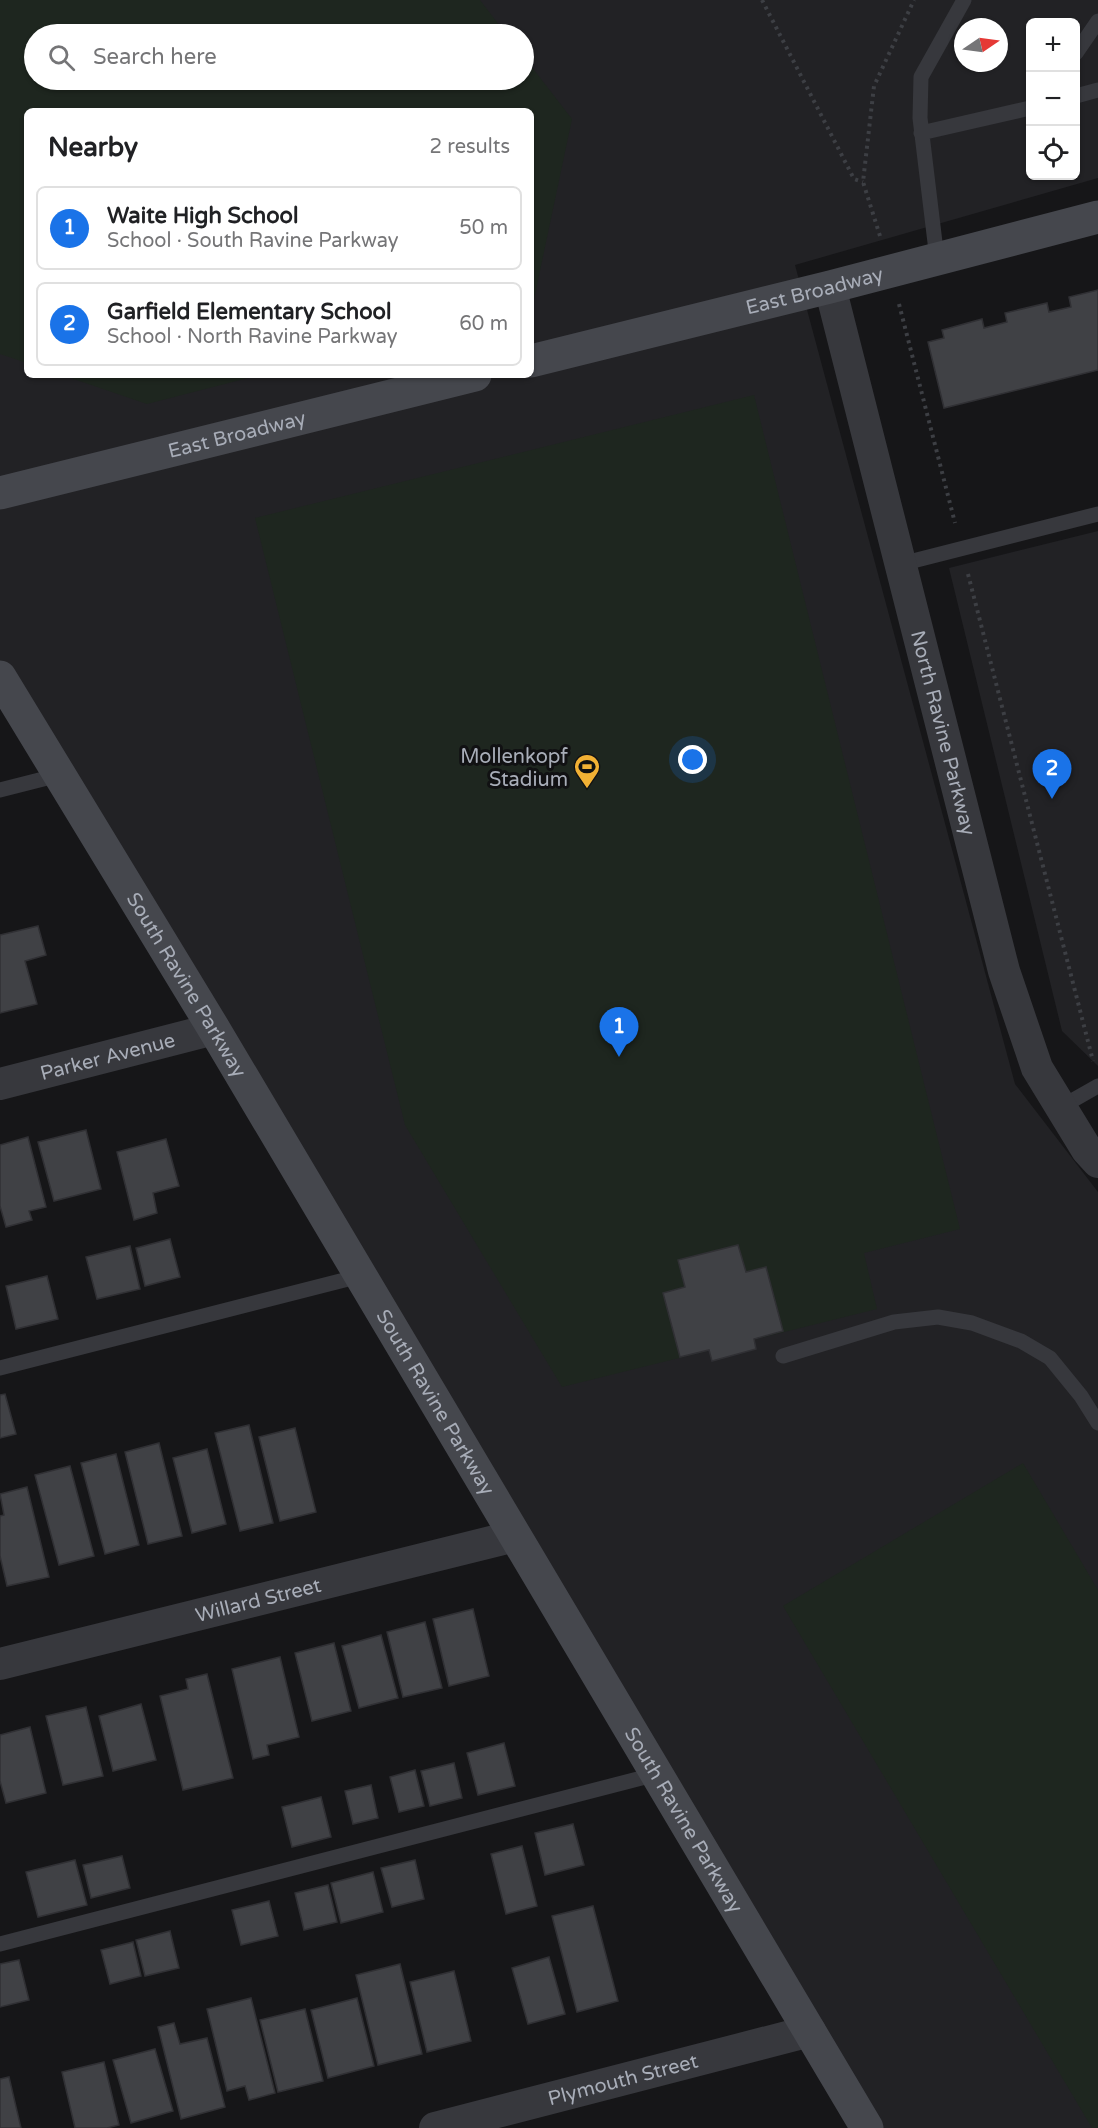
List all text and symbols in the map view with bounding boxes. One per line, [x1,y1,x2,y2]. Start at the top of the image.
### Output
north arrow [954,18,1008,72]
map controls [1026,18,1080,180]
button: + [1026,18,1080,72]
search box [24,24,534,90]
icon: search [45,41,78,74]
text: Search here [93,44,217,70]
button: − [1026,72,1080,126]
button: locate [1026,126,1080,180]
text: Nearby [48,132,138,163]
text: 2 results [430,135,510,159]
text: Waite High School [107,203,298,229]
text: 1 [63,216,76,240]
text: 50 m [459,216,508,240]
text: School · South Ravine Parkway [107,229,399,253]
street label: East Broadway [743,263,886,320]
text: Garfield Elementary School [107,299,391,325]
text: 2 [63,312,76,336]
text: 60 m [459,312,508,336]
text: School · North Ravine Parkway [107,325,398,349]
street label: East Broadway [166,406,309,464]
street label: North Ravine Parkway [905,628,980,838]
place label: Mollenkopf Stadium [460,745,568,792]
your location [678,745,707,774]
pin: 2 [1032,750,1072,799]
sports icon: Mollenkopf Stadium [572,752,602,790]
street label: South Ravine Parkway [121,888,251,1082]
pin: 1 [600,1008,638,1057]
street label: Parker Avenue [38,1028,178,1086]
street label: South Ravine Parkway [370,1306,499,1500]
street label: Willard Street [193,1574,324,1628]
street label: South Ravine Parkway [619,1723,748,1918]
street label: Plymouth Street [546,2049,701,2111]

